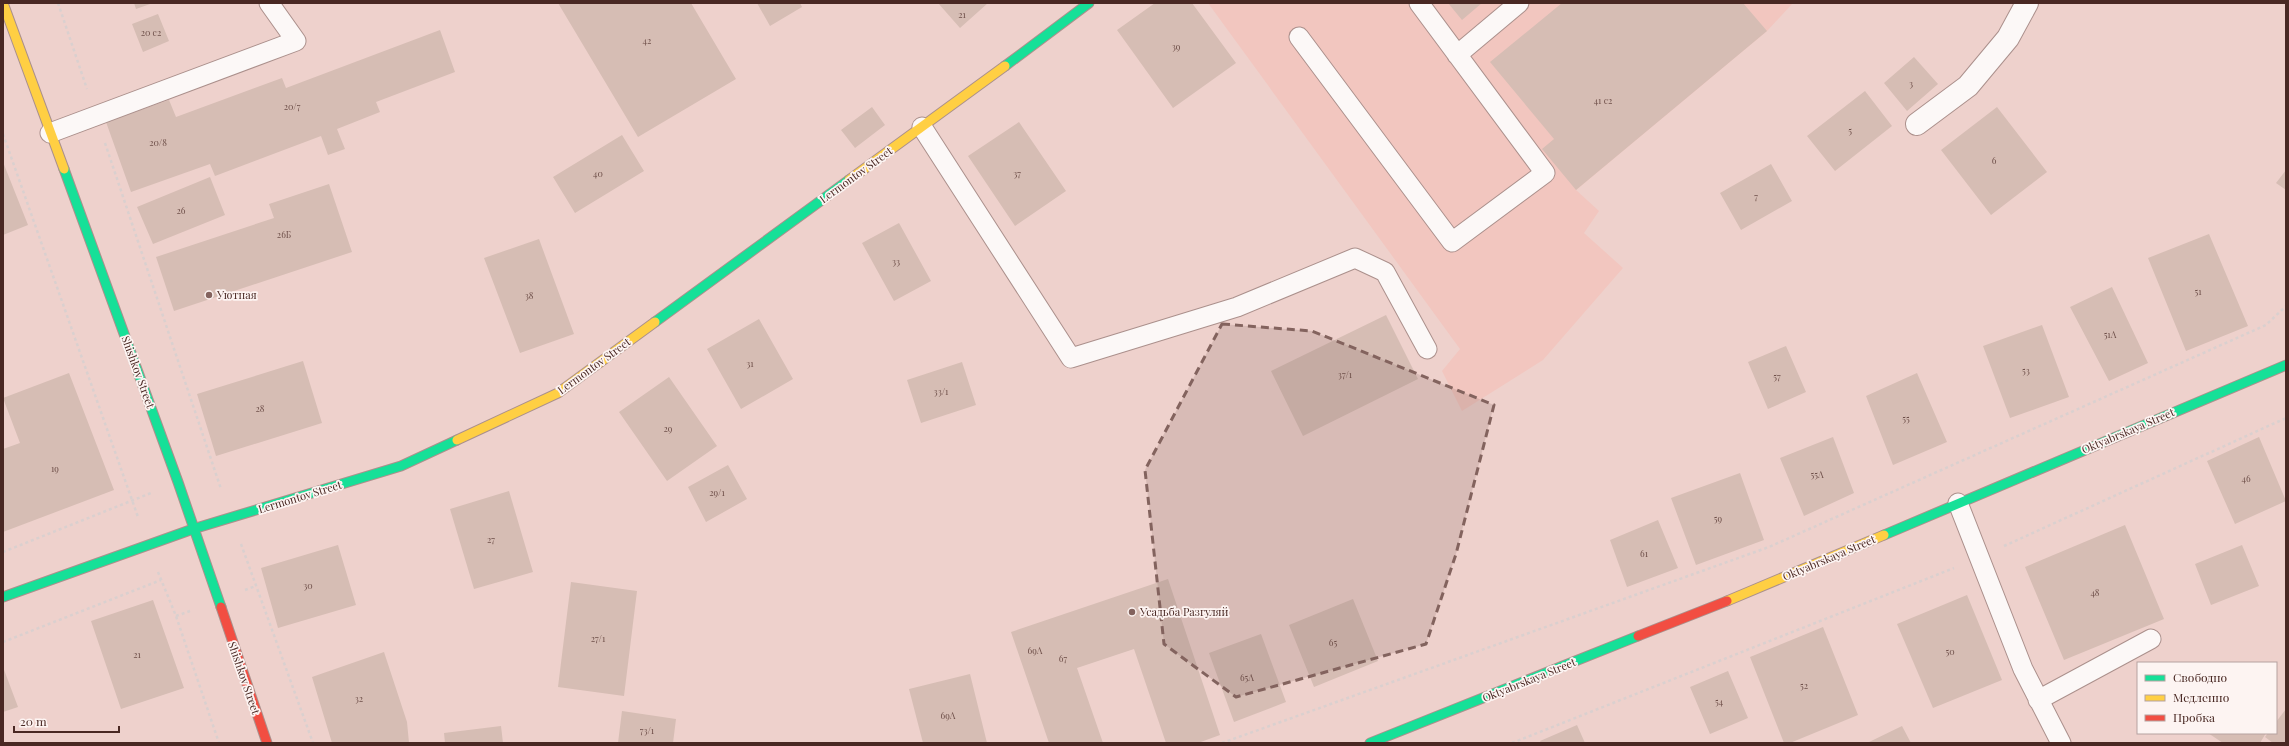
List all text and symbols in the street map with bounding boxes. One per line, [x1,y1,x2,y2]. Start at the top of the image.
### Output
house number: 21 [958,8,966,20]
house number: 20 с2 [141,26,161,38]
house number: 42 [643,34,651,46]
house number: 39 [1172,40,1181,52]
house number: 3 [1909,77,1913,89]
house number: 41 с2 [1594,94,1612,106]
house number: 20/7 [284,100,301,112]
house number: 5 [1848,124,1852,136]
house number: 20/8 [149,136,167,148]
street label: Lermontov Street [816,143,895,206]
house number: 6 [1992,154,1997,166]
house number: 40 [593,167,603,179]
house number: 37 [1013,167,1021,179]
house number: 7 [1754,190,1758,202]
house number: 26 [177,204,186,216]
house number: 26Б [277,228,291,240]
house number: 33 [892,255,900,267]
house number: 51 [2194,285,2202,297]
place label: Уютная [216,287,257,302]
house number: 38 [525,289,534,301]
marker: Уютная [204,290,214,300]
house number: 51А [2104,328,2117,340]
street label: Shishkov Street [118,334,159,410]
street label: Lermontov Street [554,334,633,397]
house number: 31 [746,357,754,369]
house number: 53 [2022,364,2030,376]
house number: 37/1 [1338,368,1353,380]
house number: 57 [1773,370,1781,382]
house number: 33/1 [934,385,949,397]
house number: 28 [256,402,265,414]
street label: Oktyabrskaya Street [2079,404,2177,457]
house number: 55 [1902,412,1910,424]
house number: 29 [664,422,673,434]
house number: 19 [51,462,59,474]
house number: 55А [1810,468,1824,480]
house number: 46 [2241,472,2251,484]
street label: Lermontov Street [256,477,344,516]
house number: 29/1 [709,486,725,498]
house number: 59 [1714,512,1723,524]
street label: Oktyabrskaya Street [1780,531,1878,584]
house number: 27 [487,533,495,545]
house number: 61 [1640,547,1649,559]
house number: 30 [303,579,313,591]
house number: 48 [2090,586,2100,598]
place label: Усадьба Разгуляй [1139,604,1228,619]
marker: Усадьба Разгуляй [1127,607,1137,617]
house number: 27/1 [591,632,606,644]
house number: 65 [1329,636,1337,648]
street label: Shishkov Street [225,639,264,716]
house number: 69А [1028,644,1043,656]
house number: 50 [1945,645,1955,657]
house number: 21 [133,648,141,660]
house number: 67 [1059,652,1067,664]
street label: Oktyabrskaya Street [1480,654,1578,705]
legend [2137,662,2277,734]
text: Свободно [2173,669,2228,685]
house number: 65А [1240,671,1254,683]
house number: 52 [1800,679,1808,691]
text: Медленно [2173,689,2230,705]
house number: 32 [355,692,363,704]
house number: 54 [1715,695,1724,707]
scale bar [14,708,119,734]
house number: 69А [941,709,956,721]
text: Пробка [2173,709,2215,725]
text: 20 m [20,713,47,729]
house number: 73/1 [640,724,655,736]

